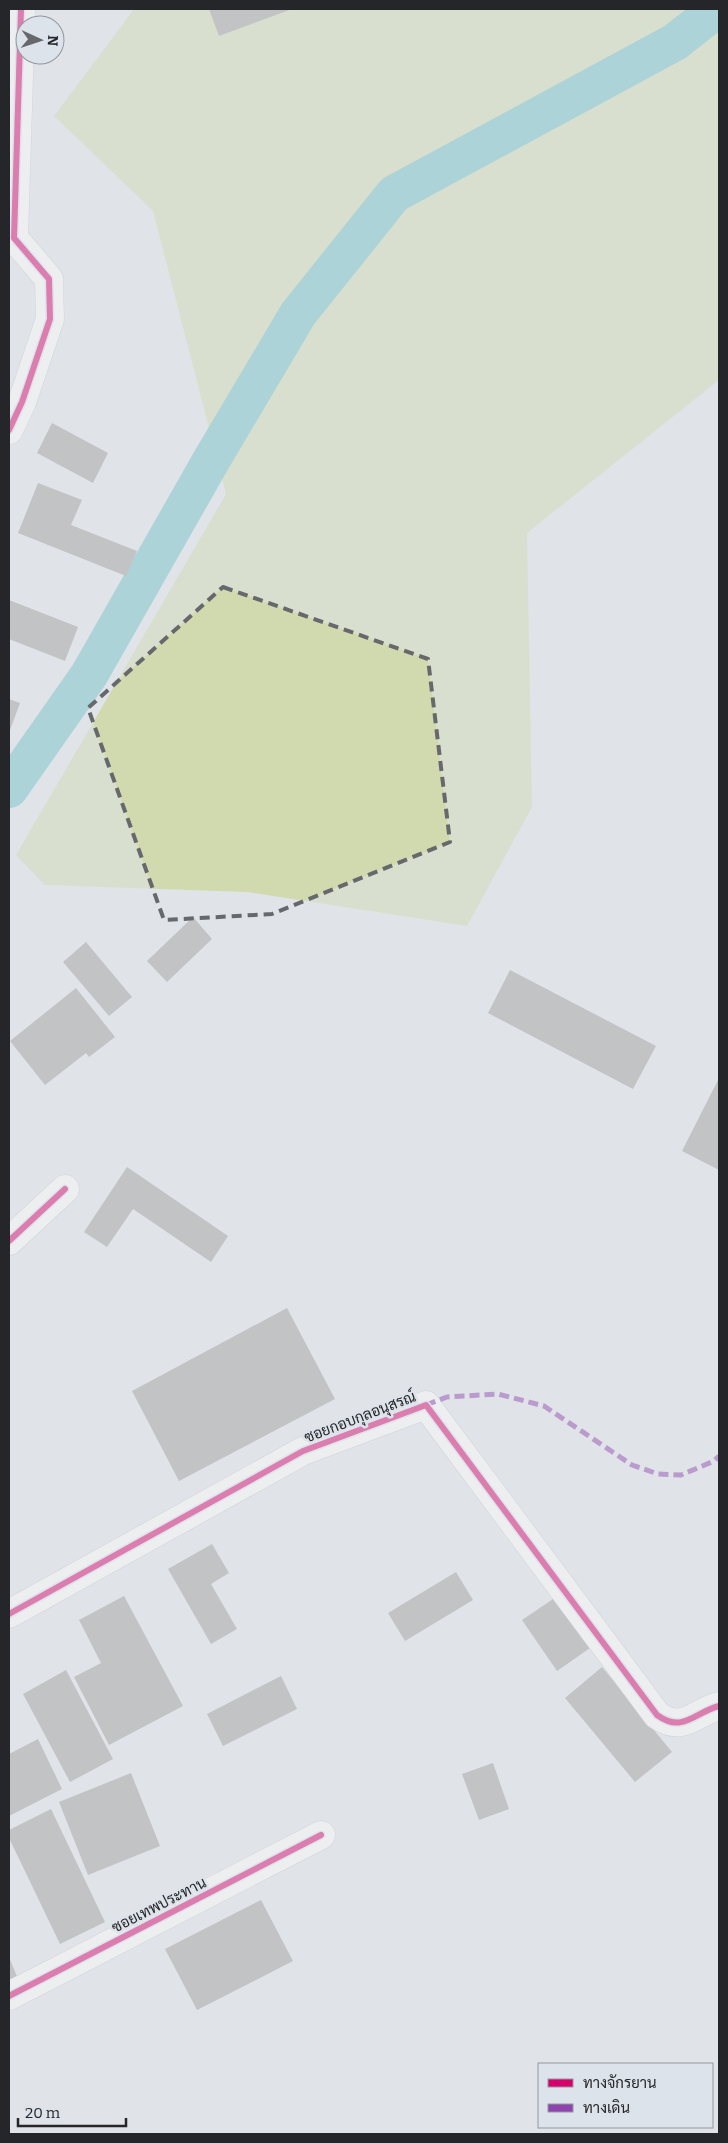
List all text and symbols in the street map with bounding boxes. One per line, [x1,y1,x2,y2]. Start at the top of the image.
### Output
north arrow [15,15,65,65]
text: N [44,35,61,47]
street label: ซอยกอบกุลอนุสรณ์ [301,1387,419,1448]
street label: ซอยเทพประทาน [109,1873,209,1937]
legend [538,2063,713,2128]
text: ทางจักรยาน [583,2074,657,2092]
scale bar [18,2096,125,2128]
text: ทางเดิน [583,2099,630,2117]
text: 20 m [25,2104,61,2122]

